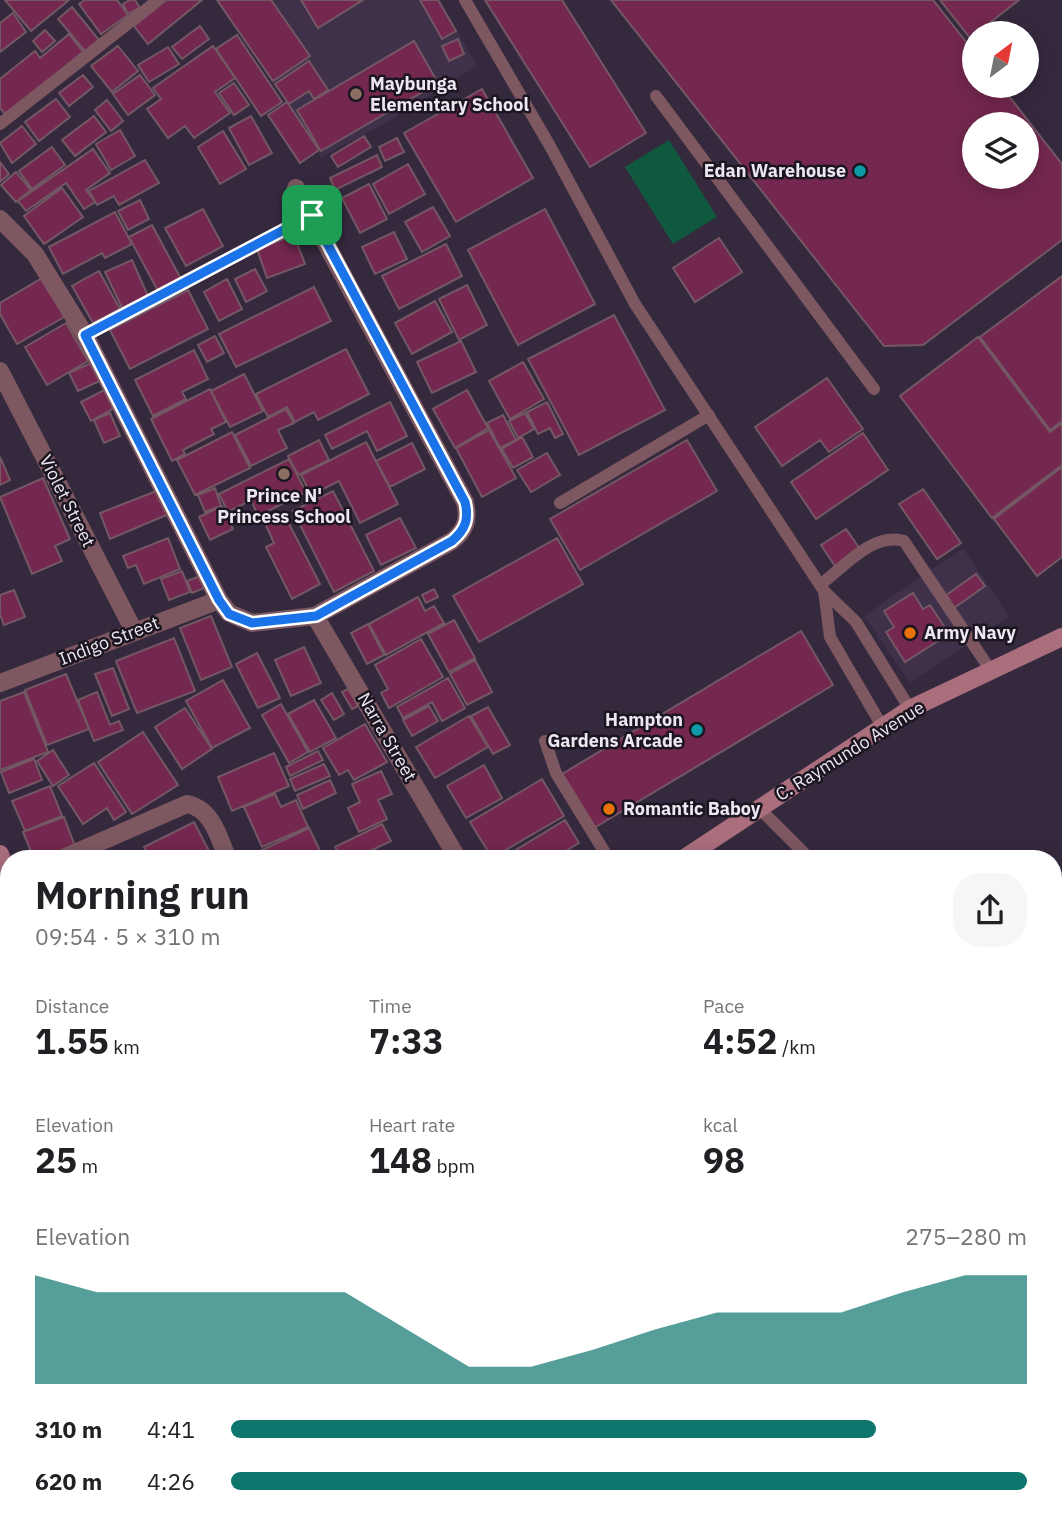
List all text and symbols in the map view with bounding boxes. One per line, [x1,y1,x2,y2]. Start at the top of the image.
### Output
north arrow [962,21,1040,98]
map controls [962,21,1039,189]
place label: Maybunga Elementary School [370,72,529,116]
marker: Maybunga Elementary School [348,86,364,102]
button: layers [962,112,1039,189]
place label: Edan Warehouse [704,159,846,182]
marker: Edan Warehouse [852,163,868,179]
pin [282,185,342,245]
icon: arrive [293,196,331,234]
street label: Violet Street [34,451,100,551]
marker: Prince N' Princess School [276,466,292,482]
place label: Prince N' Princess School [217,484,351,528]
street label: Indigo Street [55,611,162,670]
place label: Army Navy [924,621,1016,644]
marker: Army Navy [902,625,918,641]
street label: Narra Street [353,688,422,785]
street label: C. Raymundo Avenue [771,695,929,806]
place label: Hampton Gardens Arcade [547,708,683,752]
marker: Hampton Gardens Arcade [689,722,705,738]
place label: Romantic Baboy [623,797,761,820]
marker: Romantic Baboy [601,801,617,817]
text: Morning run [35,870,250,919]
button: share [953,873,1027,947]
text: 09:54 · 5 × 310 m [35,921,221,951]
text: Distance [35,994,109,1018]
text: Time [369,994,412,1018]
text: Pace [703,994,744,1018]
text: 1.55 [35,1018,109,1064]
text: 7:33 [369,1018,444,1064]
text: 4:52 [703,1018,778,1064]
text: km [109,1035,140,1059]
text: /km [778,1035,816,1059]
text: Elevation [35,1113,114,1137]
text: Heart rate [369,1113,455,1137]
text: kcal [703,1113,738,1137]
text: 25 [35,1137,77,1183]
text: 148 [369,1137,432,1183]
text: 98 [703,1137,745,1183]
text: m [77,1154,98,1178]
text: bpm [432,1154,475,1178]
text: Elevation [35,1221,130,1251]
text: 275–280 m [905,1221,1027,1251]
text: 310 m [35,1414,102,1444]
text: 4:41 [147,1414,195,1444]
text: 620 m [35,1466,102,1496]
text: 4:26 [147,1466,195,1496]

